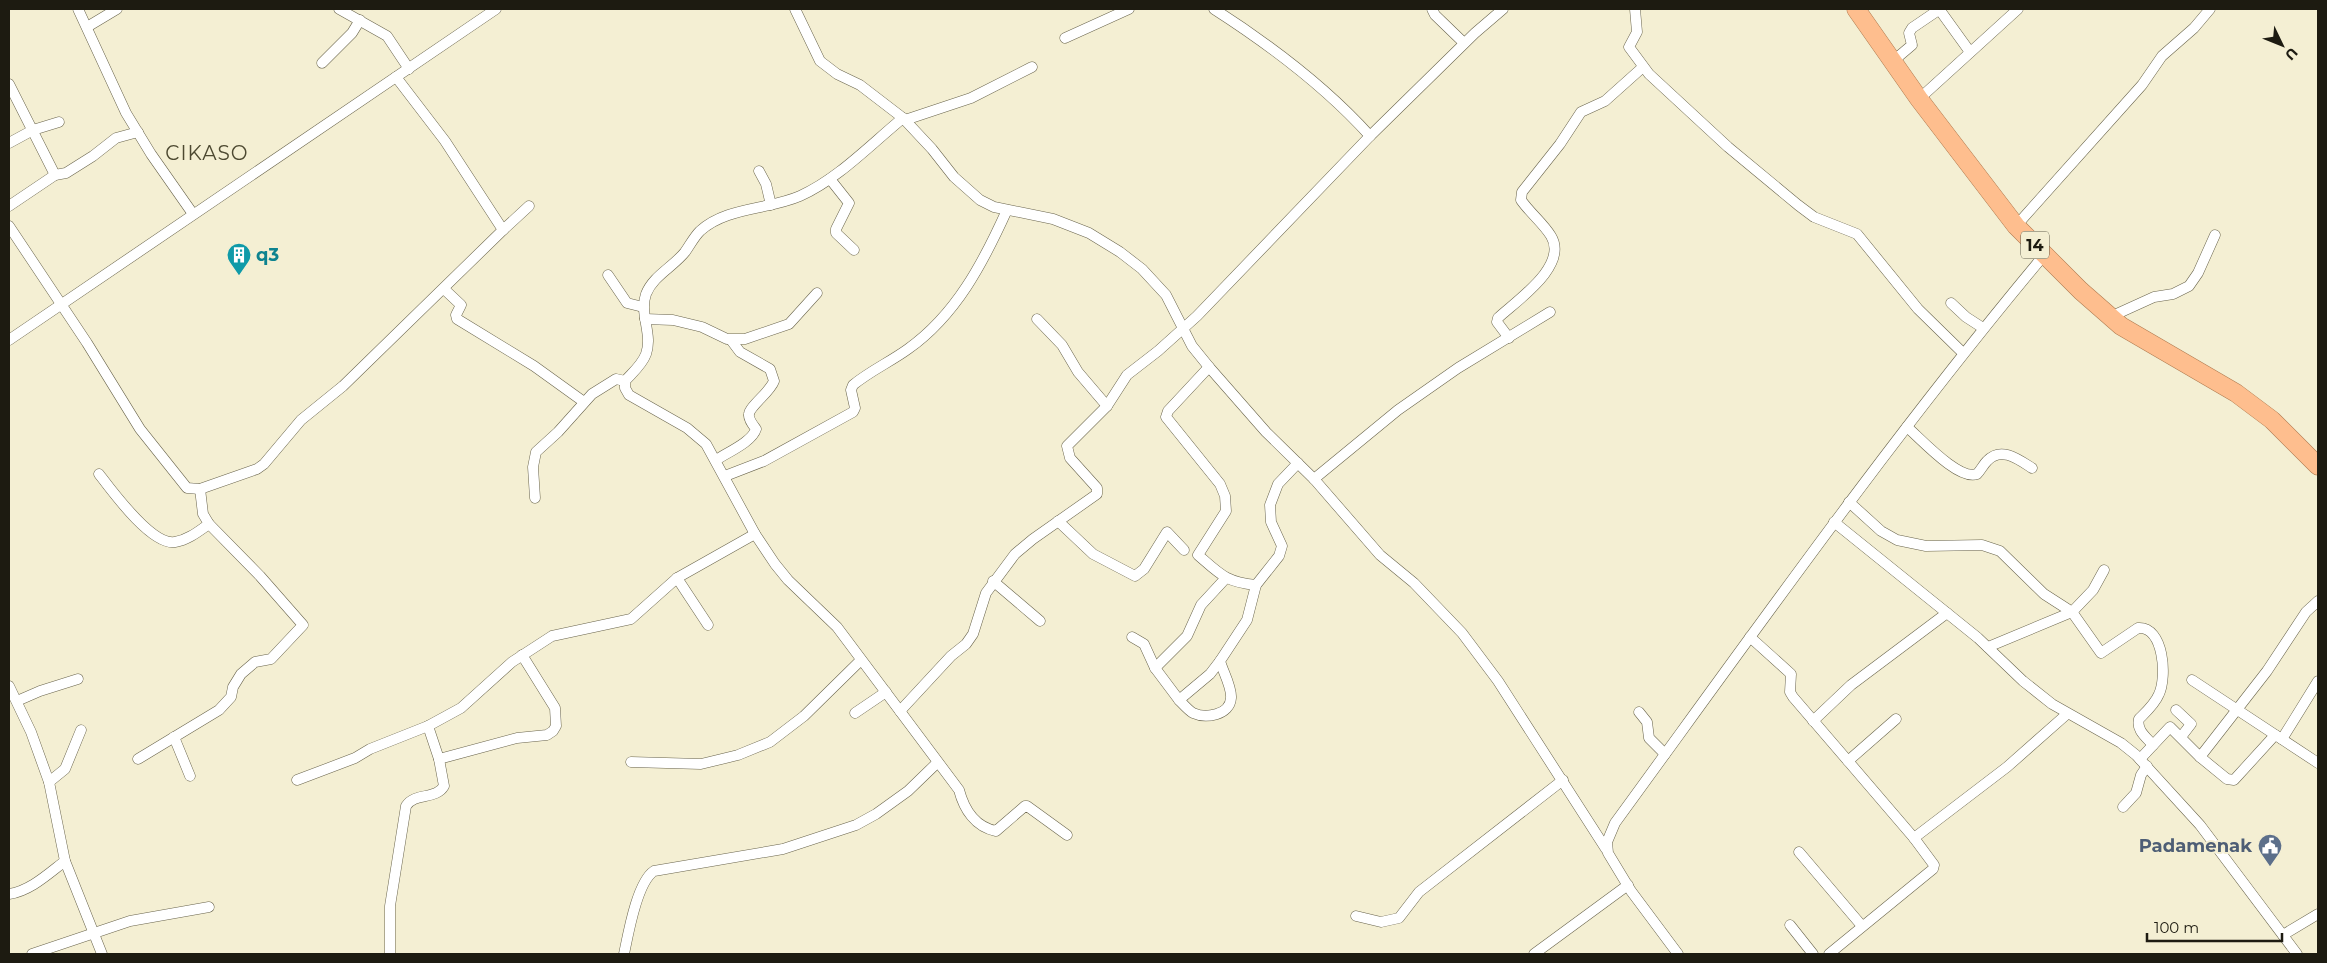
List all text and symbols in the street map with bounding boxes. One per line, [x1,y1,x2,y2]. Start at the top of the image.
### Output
north arrow [2257,20,2307,70]
text: U [2281,44,2302,64]
district label: CIKASO [165,141,249,165]
road number: 14 [2021,232,2049,258]
building icon: q3 [226,242,252,276]
place label: q3 [256,244,279,266]
public building icon: Padamenak [2257,833,2283,867]
place label: Padamenak [2139,835,2252,857]
scale bar [2147,910,2282,942]
text: 100 m [2154,918,2199,937]

